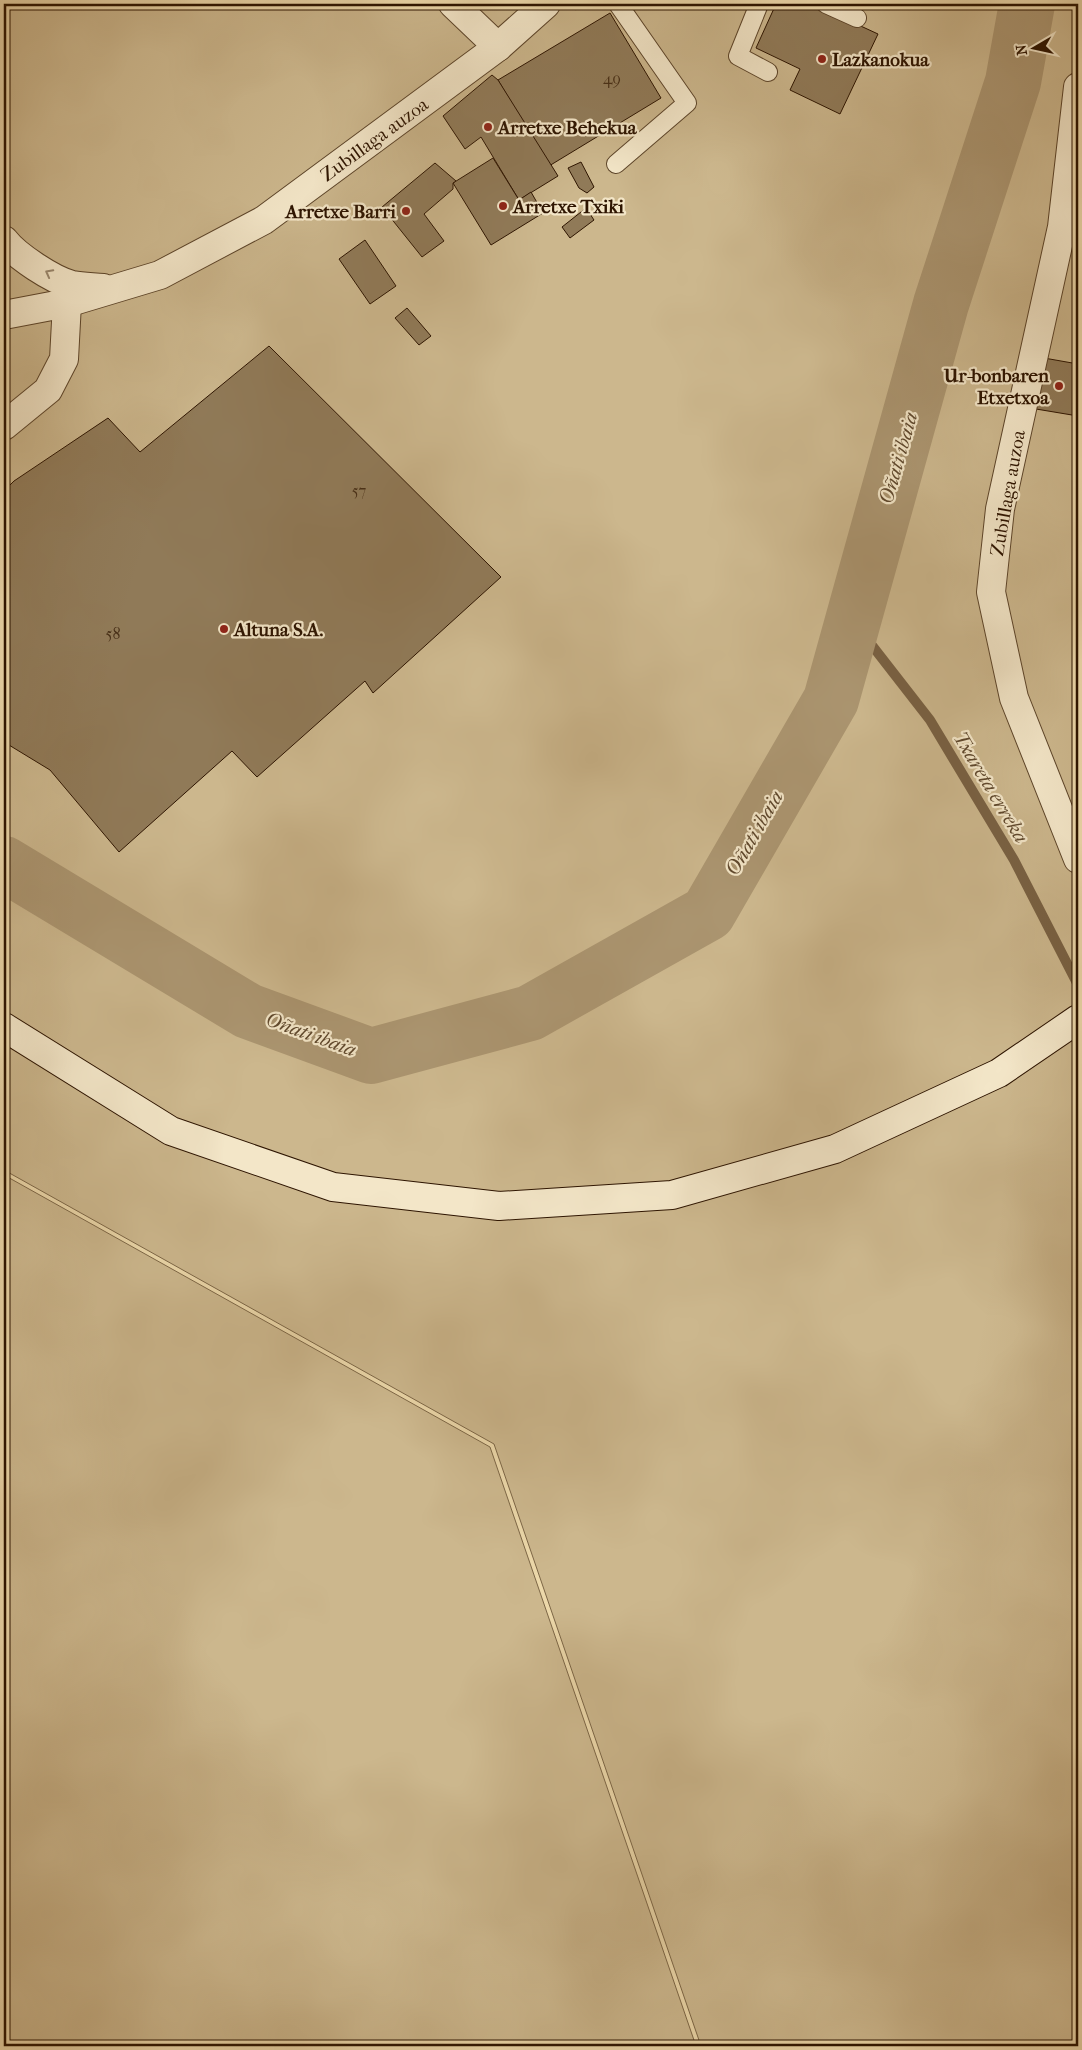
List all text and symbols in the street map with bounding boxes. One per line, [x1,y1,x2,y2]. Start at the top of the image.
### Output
north arrow [1010,22,1060,72]
text: N [1012,43,1031,57]
place label: Lazkanokua [832,49,930,71]
marker: Lazkanokua [816,53,828,65]
house number: 49 [603,69,621,88]
street label: Zubillaga auzoa [317,93,433,186]
place label: Arretxe Behekua [497,117,638,139]
marker: Arretxe Behekua [482,121,494,133]
place label: Arretxe Txiki [512,196,624,218]
marker: Arretxe Txiki [497,200,509,212]
place label: Arretxe Barri [285,201,396,223]
marker: Arretxe Barri [400,205,412,217]
one-way arrow [45,269,54,279]
place label: Ur-bonbaren Etxetxoa [943,365,1050,409]
marker: Ur-bonbaren Etxetxoa [1053,380,1065,392]
water label: Oñati ibaia [874,410,923,507]
street label: Zubillaga auzoa [986,428,1030,558]
house number: 57 [352,481,367,500]
place label: Altuna S.A. [233,619,323,641]
marker: Altuna S.A. [218,623,230,635]
house number: 58 [106,624,120,643]
water label: Txareta erreka [948,728,1033,847]
water label: Oñati ibaia [721,787,788,880]
water label: Oñati ibaia [263,1008,359,1061]

